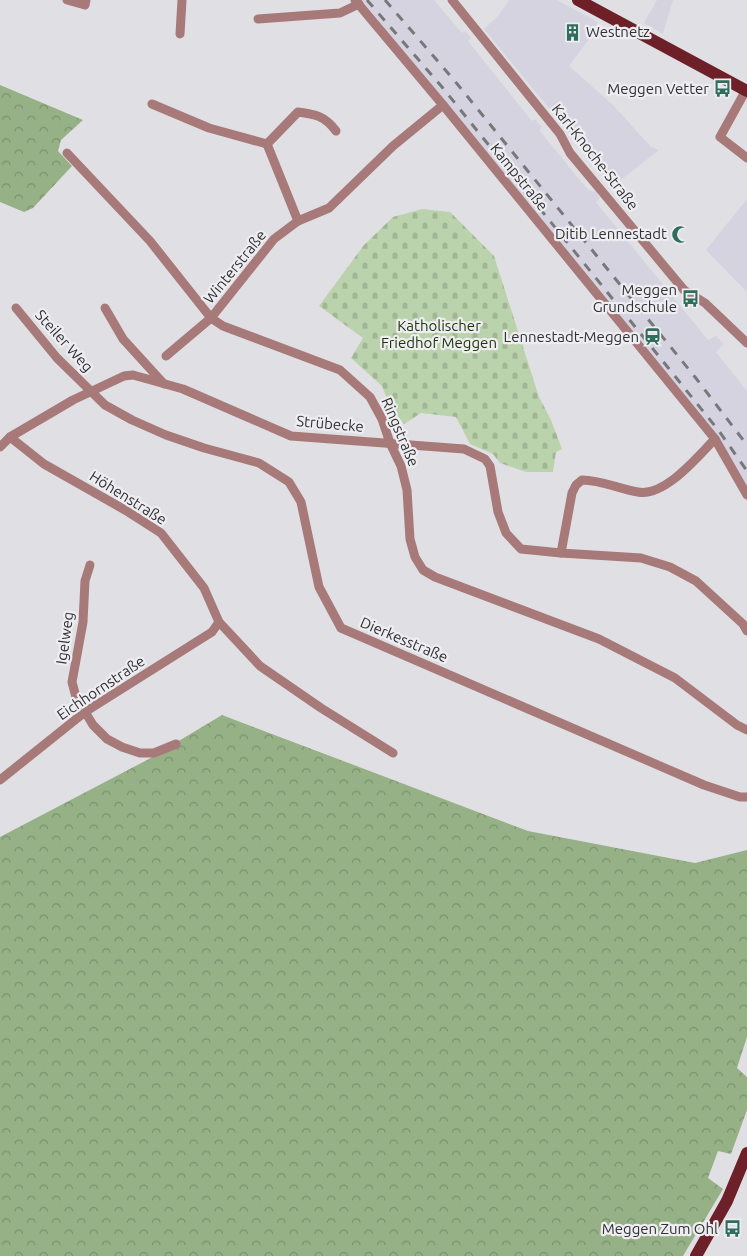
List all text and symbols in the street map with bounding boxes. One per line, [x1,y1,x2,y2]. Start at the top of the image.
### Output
building icon: Westnetz [562,22,582,42]
place label: Westnetz [586,23,650,40]
bus stop icon: Meggen Vetter [713,79,733,99]
place label: Meggen Vetter [607,80,709,97]
street label: Karl-Knoche-Straße [549,100,642,213]
street label: Kampstraße [487,140,552,214]
mosque icon: Ditib Lennestadt [671,224,691,244]
place label: Ditib Lennestadt [555,225,667,242]
street label: Winterstraße [200,227,269,307]
place label: Meggen Grundschule [593,281,677,315]
bus stop icon: Meggen Grundschule [681,289,701,309]
street label: Steiler Weg [32,306,97,375]
park label: Katholischer Friedhof Meggen [381,317,497,351]
station icon: Lennestadt-Meggen [643,327,663,347]
place label: Lennestadt-Meggen [504,328,639,345]
street label: Ringstraße [378,395,423,469]
street label: Strübecke [296,412,364,435]
street label: Höhenstraße [87,467,170,528]
street label: Igelweg [52,610,77,665]
street label: Dierkesstraße [358,613,451,666]
street label: Eichhornstraße [54,652,148,723]
bus stop icon: Meggen Zum Ohl [722,1219,742,1239]
place label: Meggen Zum Ohl [602,1220,718,1237]

